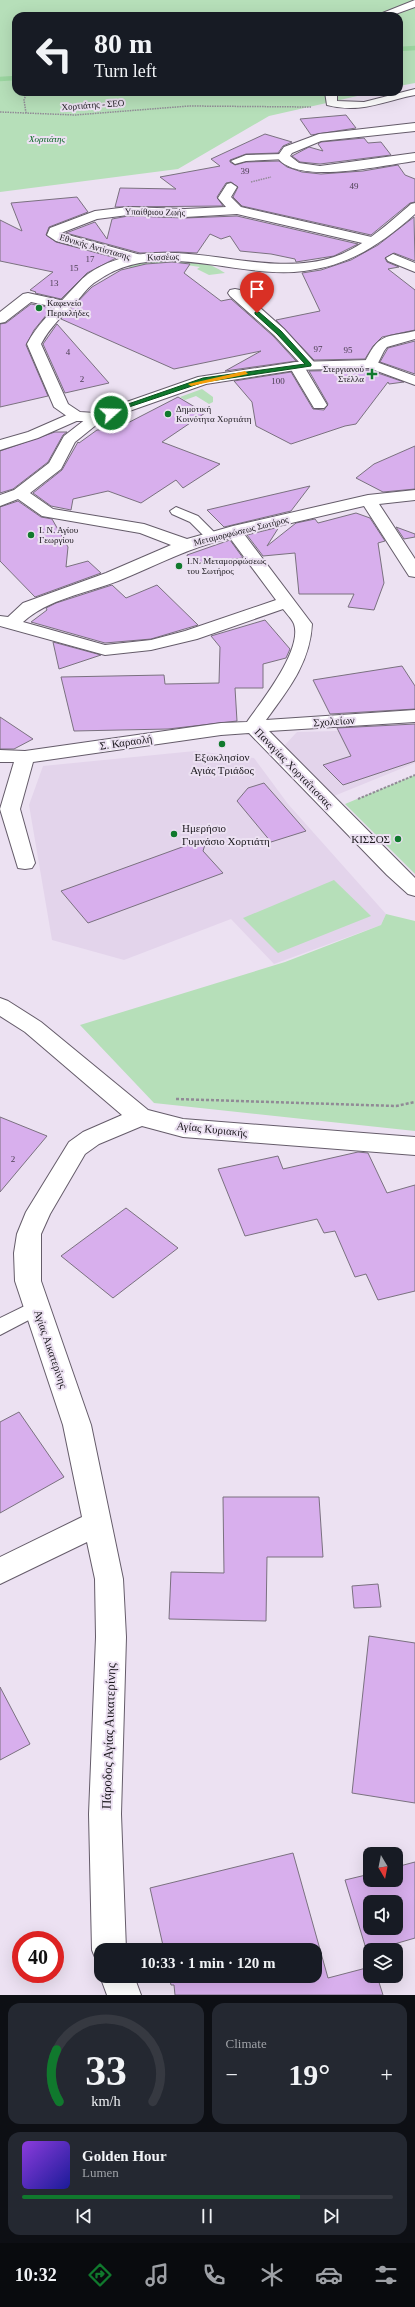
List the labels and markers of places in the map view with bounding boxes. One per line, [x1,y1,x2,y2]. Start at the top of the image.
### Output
pin [240,272,274,313]
place label: Καφενείο Περικλήδες [47,298,90,318]
marker: Καφενείο Περικλήδες [34,303,44,313]
place label: Στεργιανού Στέλλα [323,364,365,384]
marker: Στεργιανού Στέλλα [367,369,377,379]
place label: Δημοτική Κοινότητα Χορτιάτη [176,404,252,424]
marker: Δημοτική Κοινότητα Χορτιάτη [163,409,173,419]
place label: Ι. Ν. Αγίου Γεωργίου [39,525,79,545]
marker: Ι. Ν. Αγίου Γεωργίου [26,530,36,540]
place label: I.N. Μεταμορφώσεως του Σωτήρος [187,556,267,576]
marker: I.N. Μεταμορφώσεως του Σωτήρος [174,561,184,571]
marker: Εξωκλησίον Αγιάς Τριάδος [217,739,227,749]
place label: Εξωκλησίον Αγιάς Τριάδος [190,751,254,776]
place label: Ημερήσιο Γυμνάσιο Χορτιάτη [182,822,270,847]
marker: Ημερήσιο Γυμνάσιο Χορτιάτη [169,829,179,839]
place label: ΚΙΣΣΟΣ [351,833,390,845]
marker: ΚΙΣΣΟΣ [393,834,403,844]

